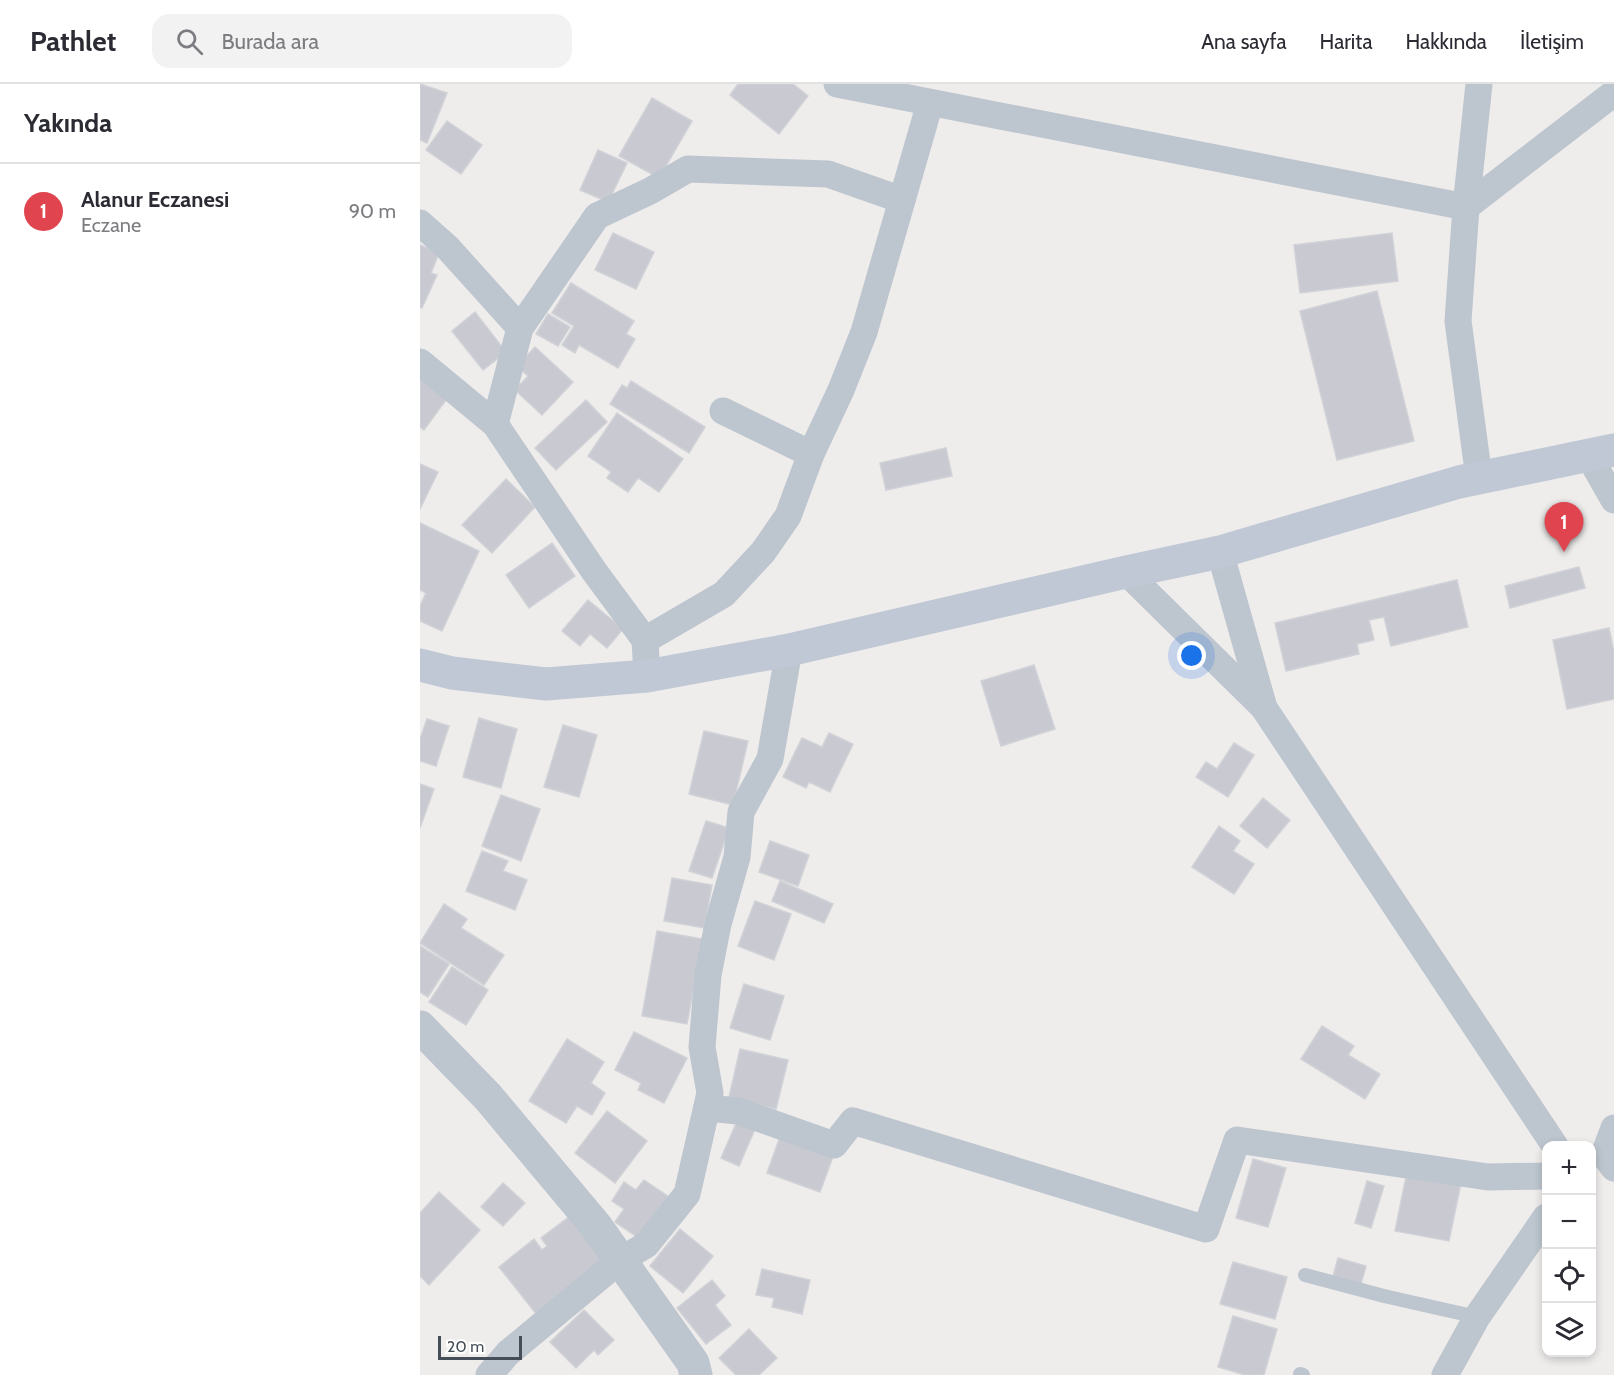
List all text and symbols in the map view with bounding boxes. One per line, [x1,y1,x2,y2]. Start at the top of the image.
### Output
search box [152,14,572,68]
text: Pathlet [30,24,116,58]
icon: search [173,25,206,58]
text: Burada ara [221,28,319,55]
text: Ana sayfa [1201,29,1287,54]
text: Harita [1320,29,1372,54]
text: Hakkında [1405,29,1487,54]
text: İletişim [1520,29,1584,54]
text: Yakında [24,107,112,139]
text: Alanur Eczanesi [81,186,229,213]
text: 1 [40,199,47,223]
text: 90 m [349,199,396,223]
text: Eczane [81,213,141,237]
pin: 1 [1544,502,1584,552]
your location [1177,641,1206,670]
map controls [1542,1141,1596,1357]
button: + [1542,1141,1596,1195]
button: − [1542,1195,1596,1249]
button: locate [1542,1249,1596,1303]
button: layers [1542,1303,1596,1357]
scale bar [438,1333,522,1360]
text: 20 m [447,1337,484,1356]

